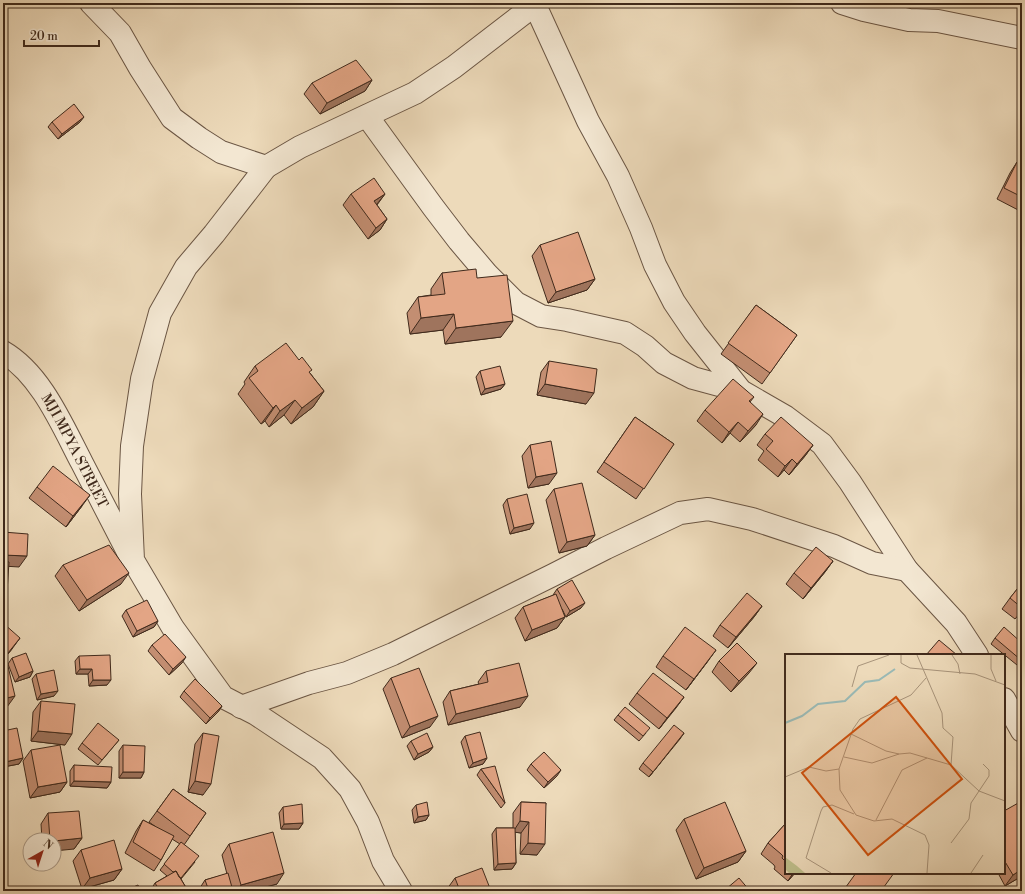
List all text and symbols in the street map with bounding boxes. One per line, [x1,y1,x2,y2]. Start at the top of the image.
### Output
scale bar [24,22,99,48]
text: 20 m [30,29,58,44]
street label: MJI MPYA STREET [37,391,112,511]
inset map [785,654,1005,874]
north arrow [22,832,62,872]
text: N [40,837,56,853]

